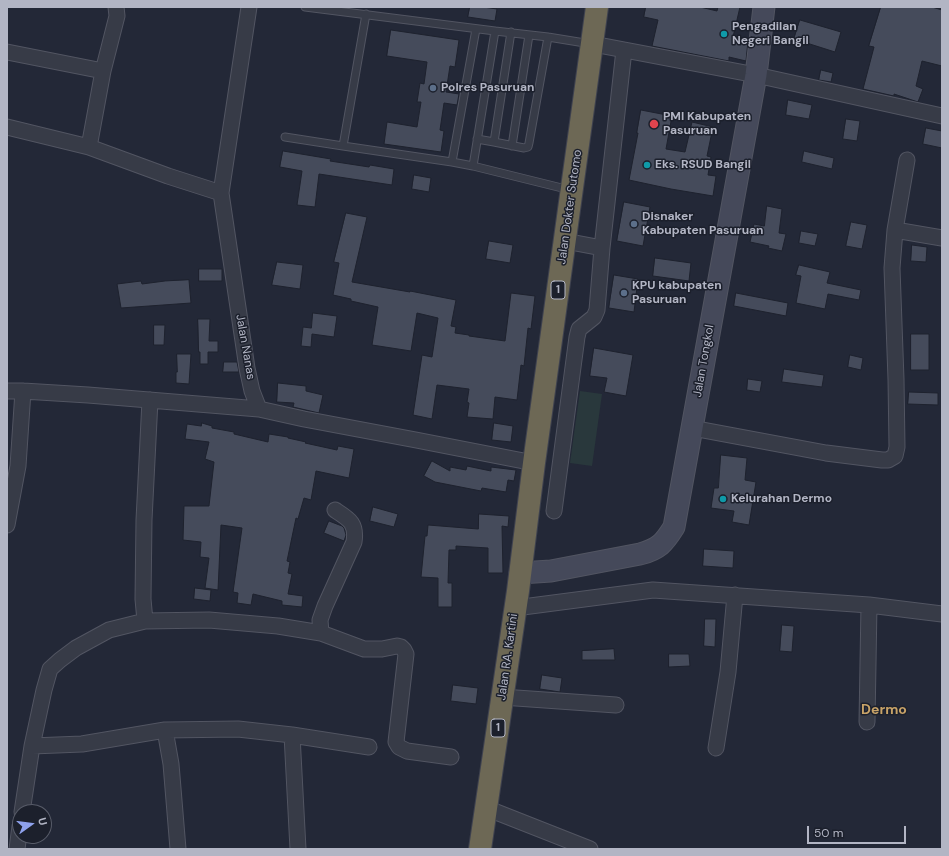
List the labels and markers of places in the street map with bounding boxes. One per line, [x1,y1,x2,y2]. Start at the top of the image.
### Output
place label: Pengadilan Negeri Bangil [732,20,809,48]
marker: Pengadilan Negeri Bangil [719,29,729,39]
place label: Polres Pasuruan [441,81,534,95]
marker: Polres Pasuruan [428,83,438,93]
place label: PMI Kabupaten Pasuruan [663,110,751,138]
marker: PMI Kabupaten Pasuruan [648,118,660,130]
place label: Eks. RSUD Bangil [655,158,751,172]
marker: Eks. RSUD Bangil [642,160,652,170]
place label: Disnaker Kabupaten Pasuruan [642,210,764,238]
marker: Disnaker Kabupaten Pasuruan [629,219,639,229]
place label: KPU kabupaten Pasuruan [632,279,722,307]
marker: KPU kabupaten Pasuruan [619,288,629,298]
place label: Kelurahan Dermo [731,492,832,506]
marker: Kelurahan Dermo [718,494,728,504]

